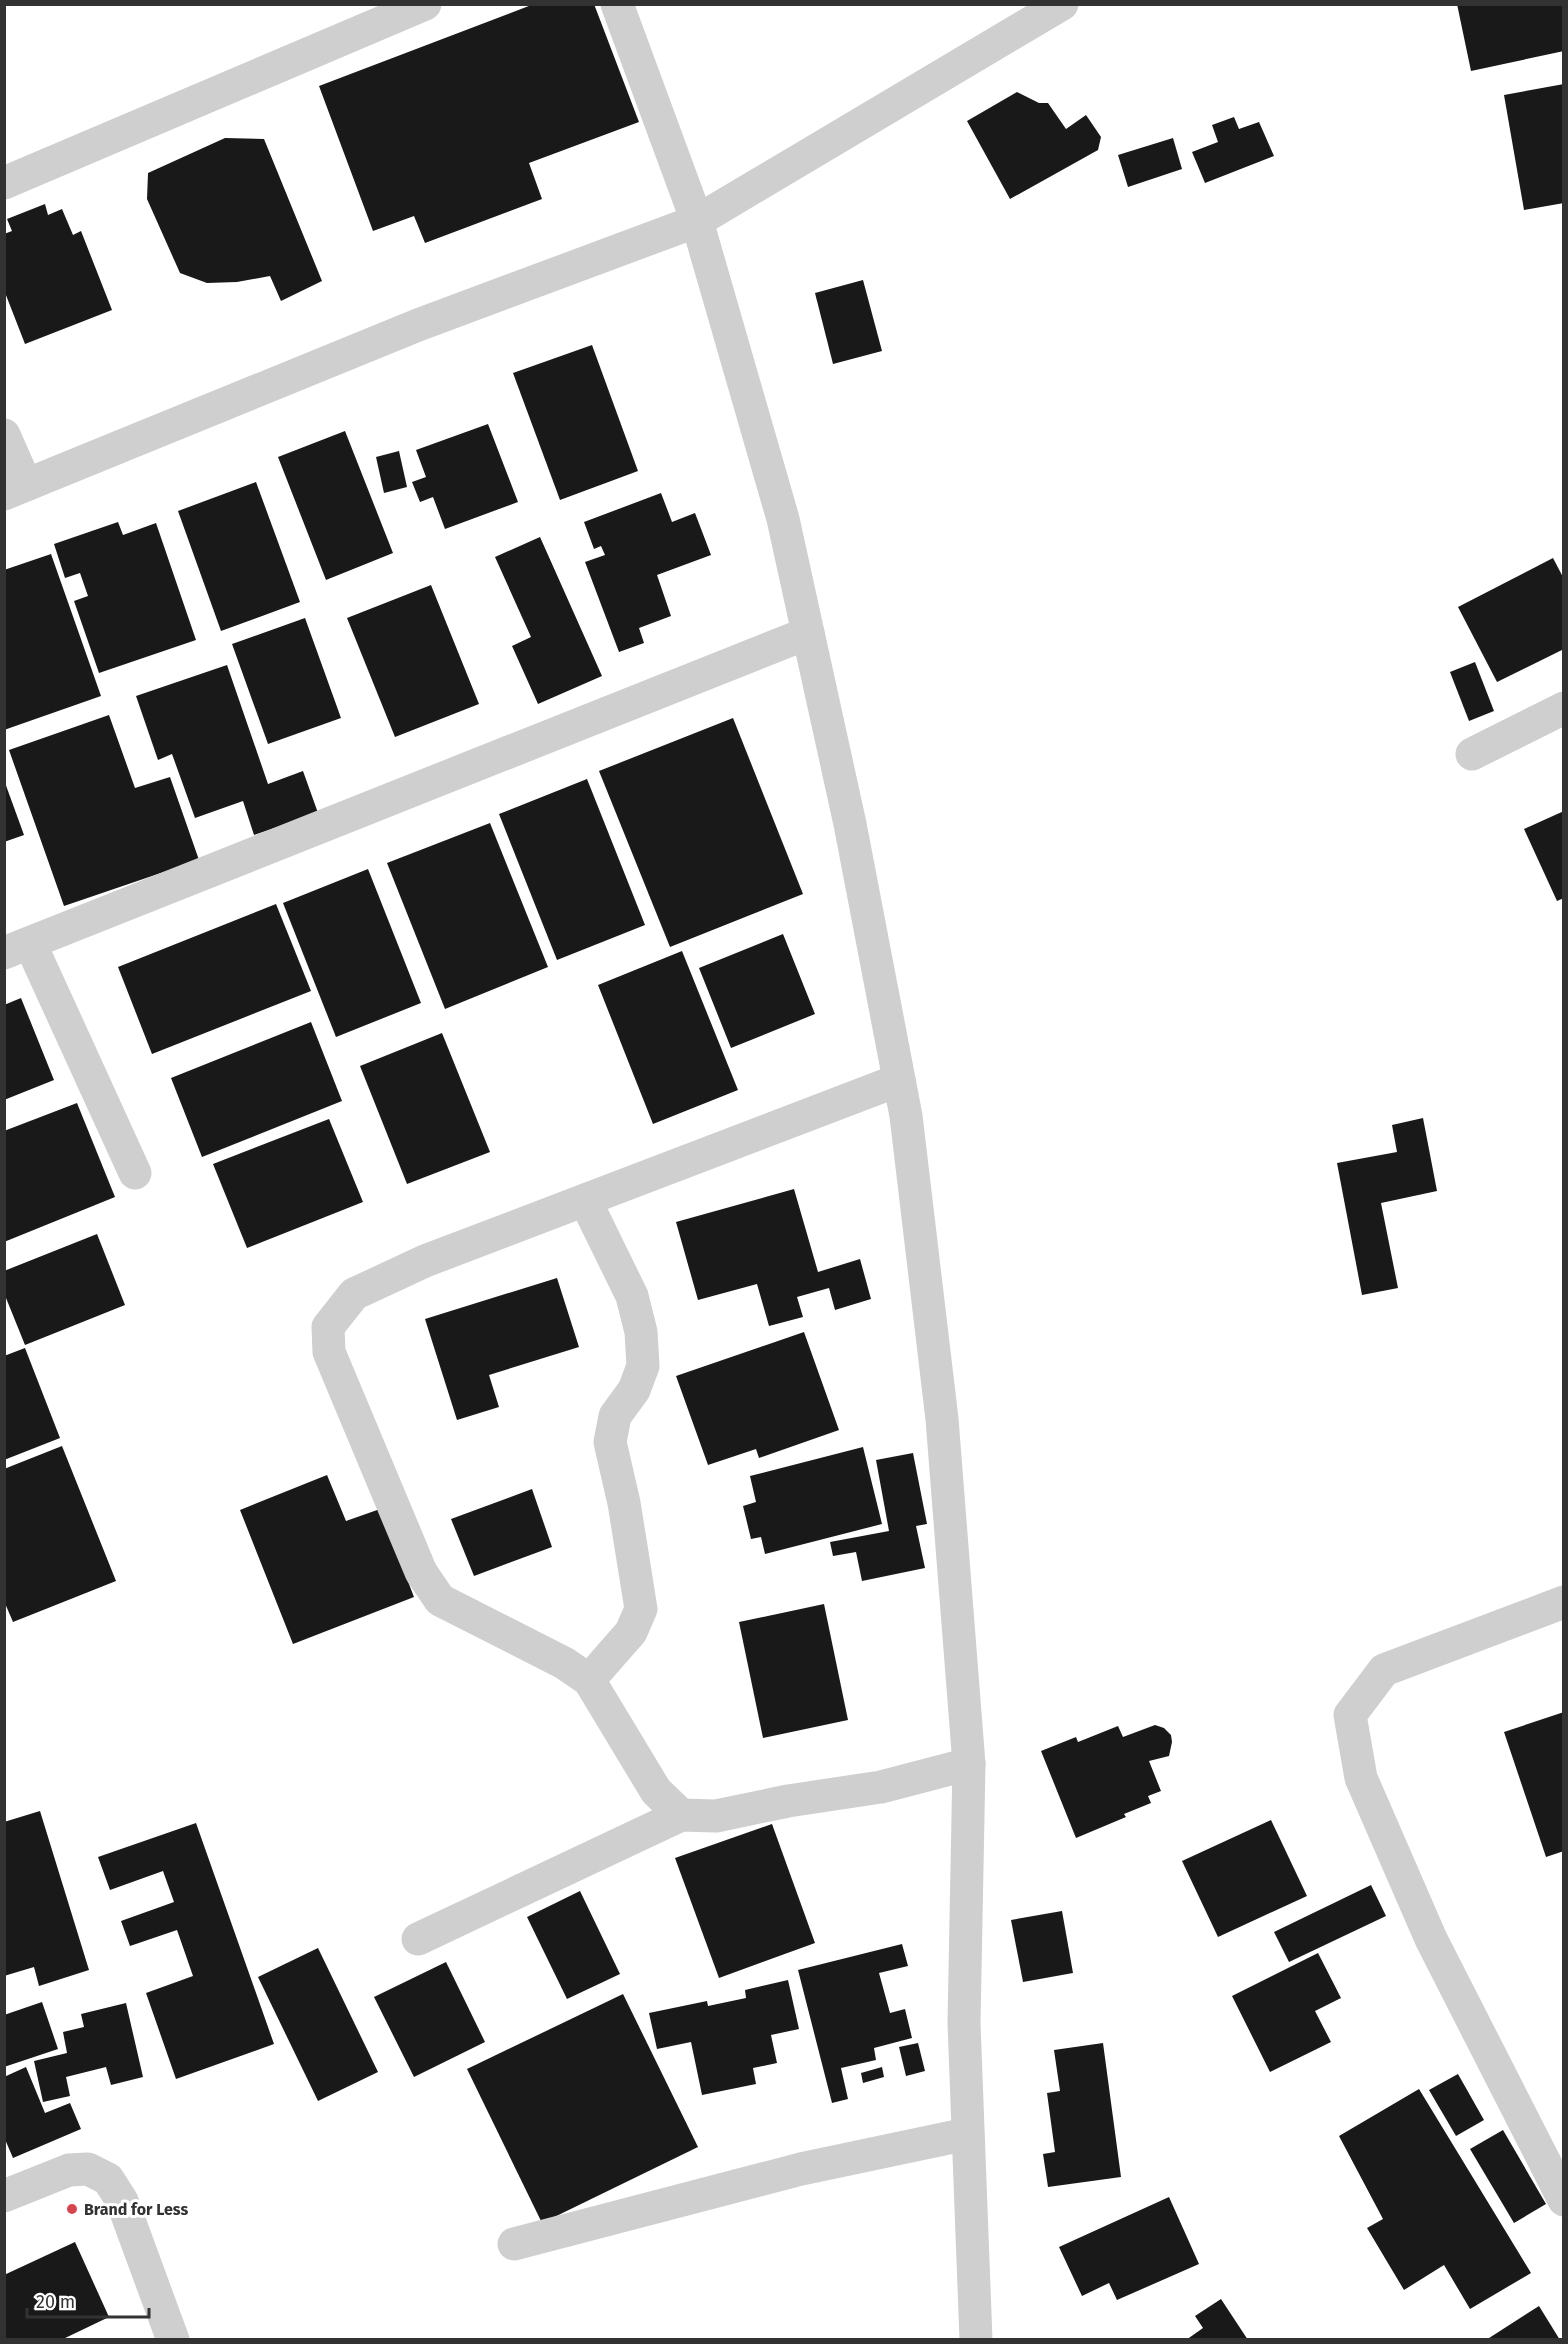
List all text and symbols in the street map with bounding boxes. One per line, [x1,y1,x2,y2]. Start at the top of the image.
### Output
place label: Brand for Less [84,2200,188,2219]
marker: Brand for Less [65,2202,79,2216]
scale bar [27,2281,148,2319]
text: 20 m [36,2291,75,2313]

